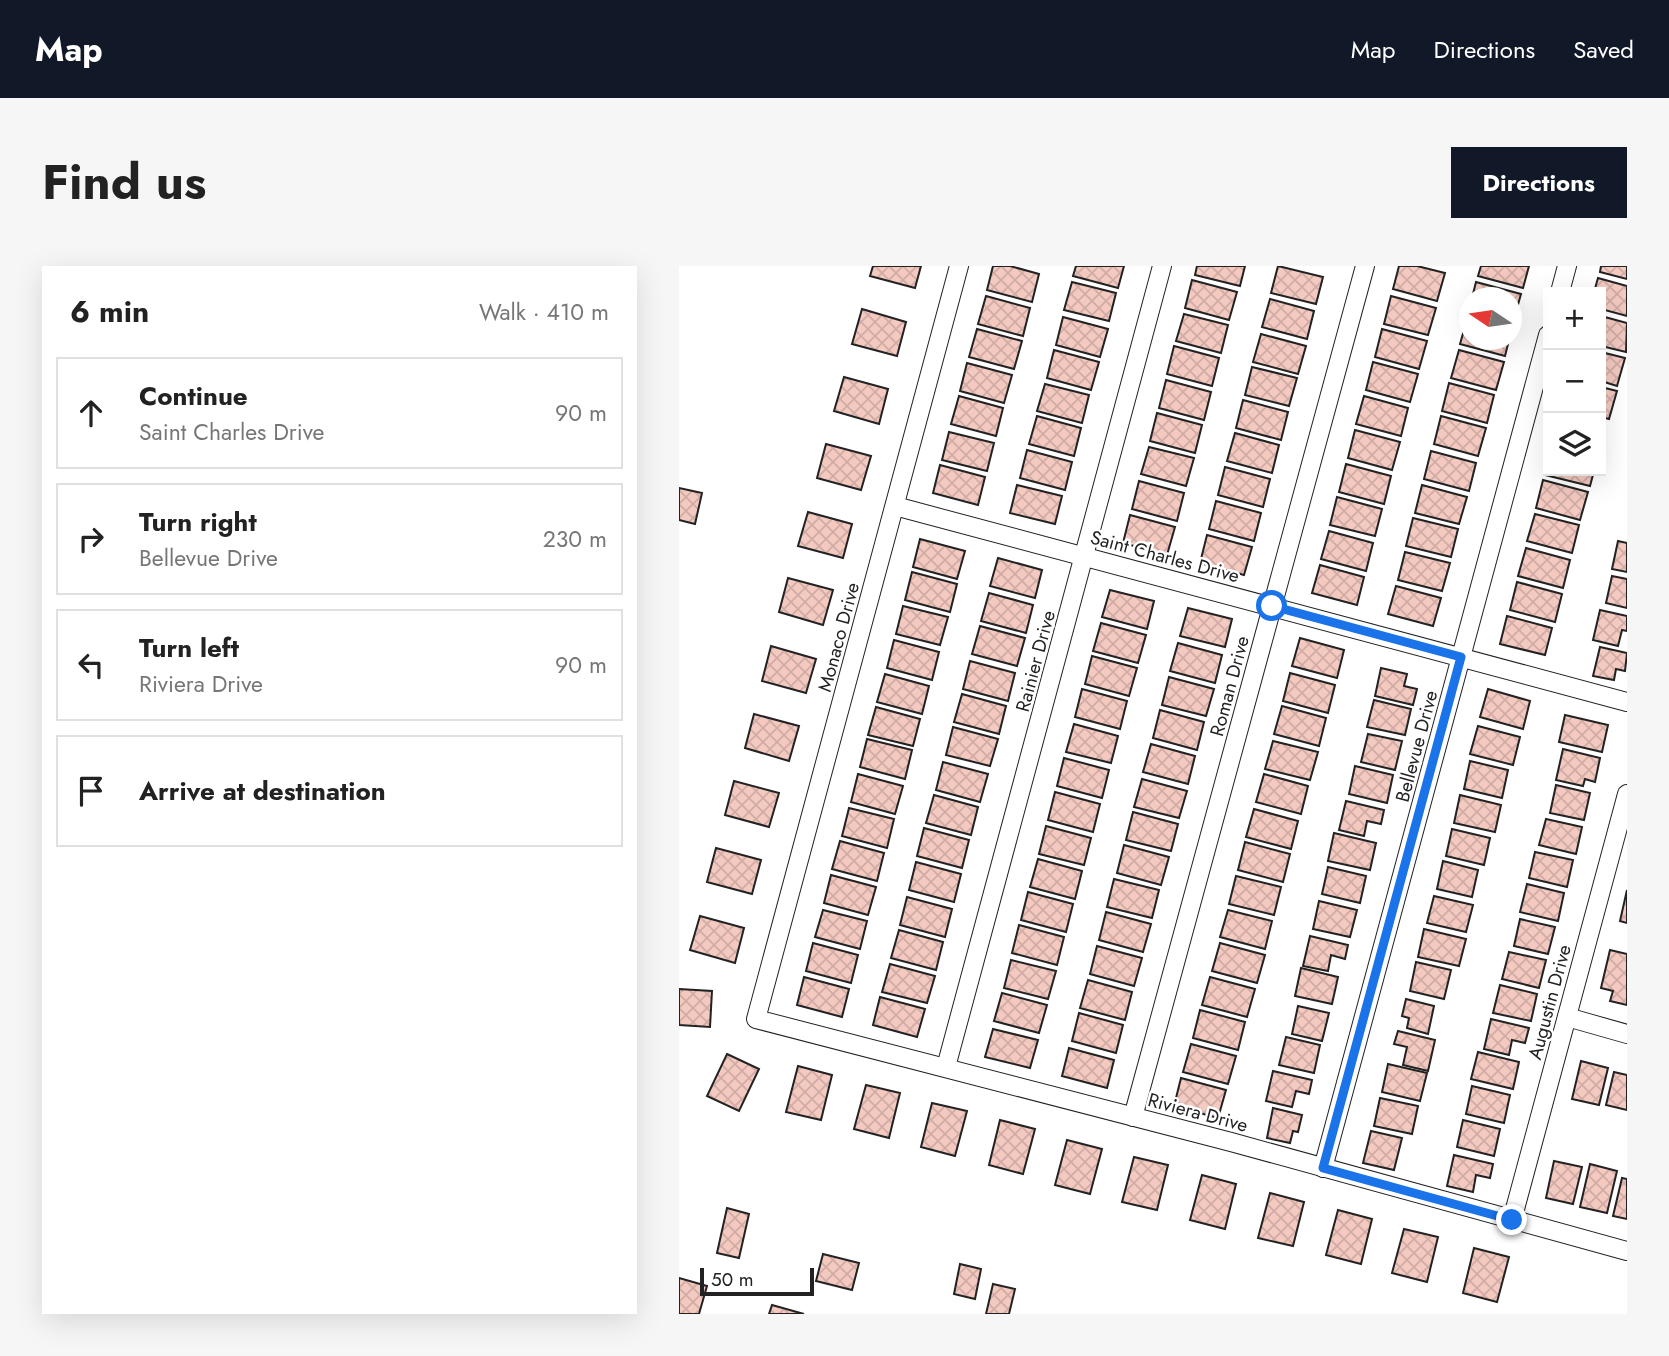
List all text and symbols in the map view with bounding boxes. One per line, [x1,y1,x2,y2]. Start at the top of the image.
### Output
text: Map [35,26,103,73]
text: Map [1351,32,1396,67]
text: Directions [1434,32,1535,67]
text: Saved [1573,32,1634,67]
text: Find us [42,147,206,217]
button: Directions [1451,147,1627,218]
north arrow [1459,287,1522,350]
map controls [1543,287,1606,476]
button: + [1543,287,1606,350]
text: 6 min [70,290,149,333]
text: Walk · 410 m [479,295,609,329]
button: − [1543,350,1606,413]
text: Continue [139,377,248,415]
icon: ahead [72,394,110,432]
text: 90 m [555,396,607,430]
button: layers [1543,413,1606,476]
text: Saint Charles Drive [139,415,324,449]
text: Turn right [139,503,257,541]
icon: right [72,520,110,558]
text: 230 m [543,522,607,556]
street label: Saint Charles Drive [1087,524,1243,589]
text: Bellevue Drive [139,541,278,575]
street label: Monaco Drive [811,579,866,695]
route start [1256,590,1287,621]
street label: Rainier Drive [1009,607,1062,715]
text: Turn left [139,629,239,667]
street label: Roman Drive [1203,633,1256,739]
icon: left [72,646,110,684]
text: 90 m [555,648,607,682]
text: Riviera Drive [139,667,263,701]
street label: Bellevue Drive [1389,687,1444,805]
icon: arrive [72,772,110,810]
text: Arrive at destination [139,772,386,810]
street label: Augustin Drive [1521,941,1578,1063]
street label: Riviera Drive [1145,1086,1251,1139]
route end [1496,1204,1527,1235]
scale bar [700,1265,814,1297]
text: 50 m [711,1266,754,1293]

